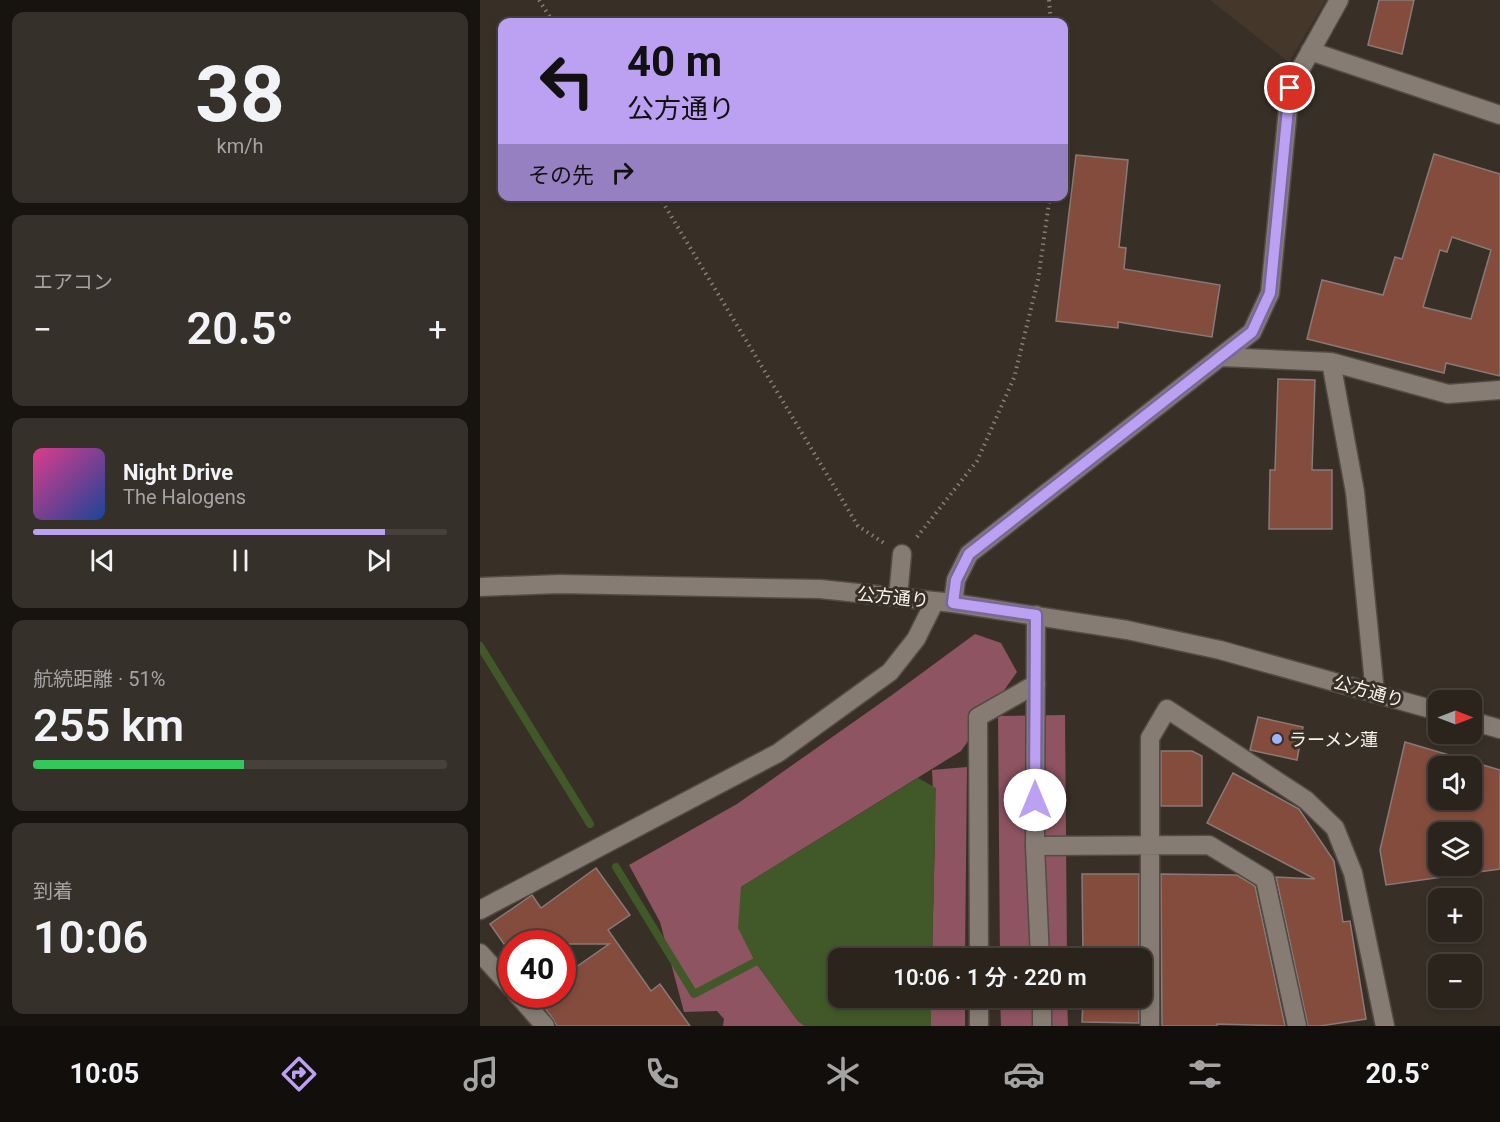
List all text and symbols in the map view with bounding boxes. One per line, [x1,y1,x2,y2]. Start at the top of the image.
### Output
text: 40 m [627,37,722,86]
icon: left [528,42,606,120]
text: 38 [195,49,285,140]
pin [1264,62,1315,113]
icon: arrive [1273,71,1306,104]
text: 公方通り [627,93,735,125]
text: km/h [217,134,263,158]
icon: right [606,156,639,189]
text: その先 [528,163,594,188]
text: エアコン [33,270,113,294]
text: 20.5° [186,302,294,355]
text: − [33,310,52,349]
text: + [428,310,447,349]
text: Night Drive [123,460,233,485]
text: The Halogens [123,485,246,509]
icon: previous [86,544,119,577]
icon: pause [224,544,257,577]
icon: next [362,544,395,577]
street label: 公方通り [856,583,930,611]
text: 航続距離 · 51% [33,667,165,691]
street label: 公方通り [1332,671,1406,711]
north arrow [1428,690,1482,744]
map controls [1428,690,1482,1008]
text: 255 km [33,699,184,752]
place label: ラーメン蓮 [1289,729,1378,750]
marker: ラーメン蓮 [1270,732,1284,746]
button: sound [1428,756,1482,810]
position arrow [1003,768,1067,832]
button: layers [1428,822,1482,876]
text: 到着 [33,879,73,903]
button: + [1428,888,1482,942]
text: 10:06 [33,911,148,964]
speed limit sign: 40 [498,930,576,1008]
button: − [1428,954,1482,1008]
text: 10:06 · 1 分 · 220 m [893,965,1087,990]
icon: directions [278,1053,320,1095]
icon: music [460,1053,502,1095]
icon: phone [641,1053,683,1095]
icon: climate [822,1053,864,1095]
icon: car [1003,1053,1045,1095]
icon: filters [1184,1053,1226,1095]
text: 10:05 [70,1058,139,1090]
text: 20.5° [1365,1058,1430,1090]

